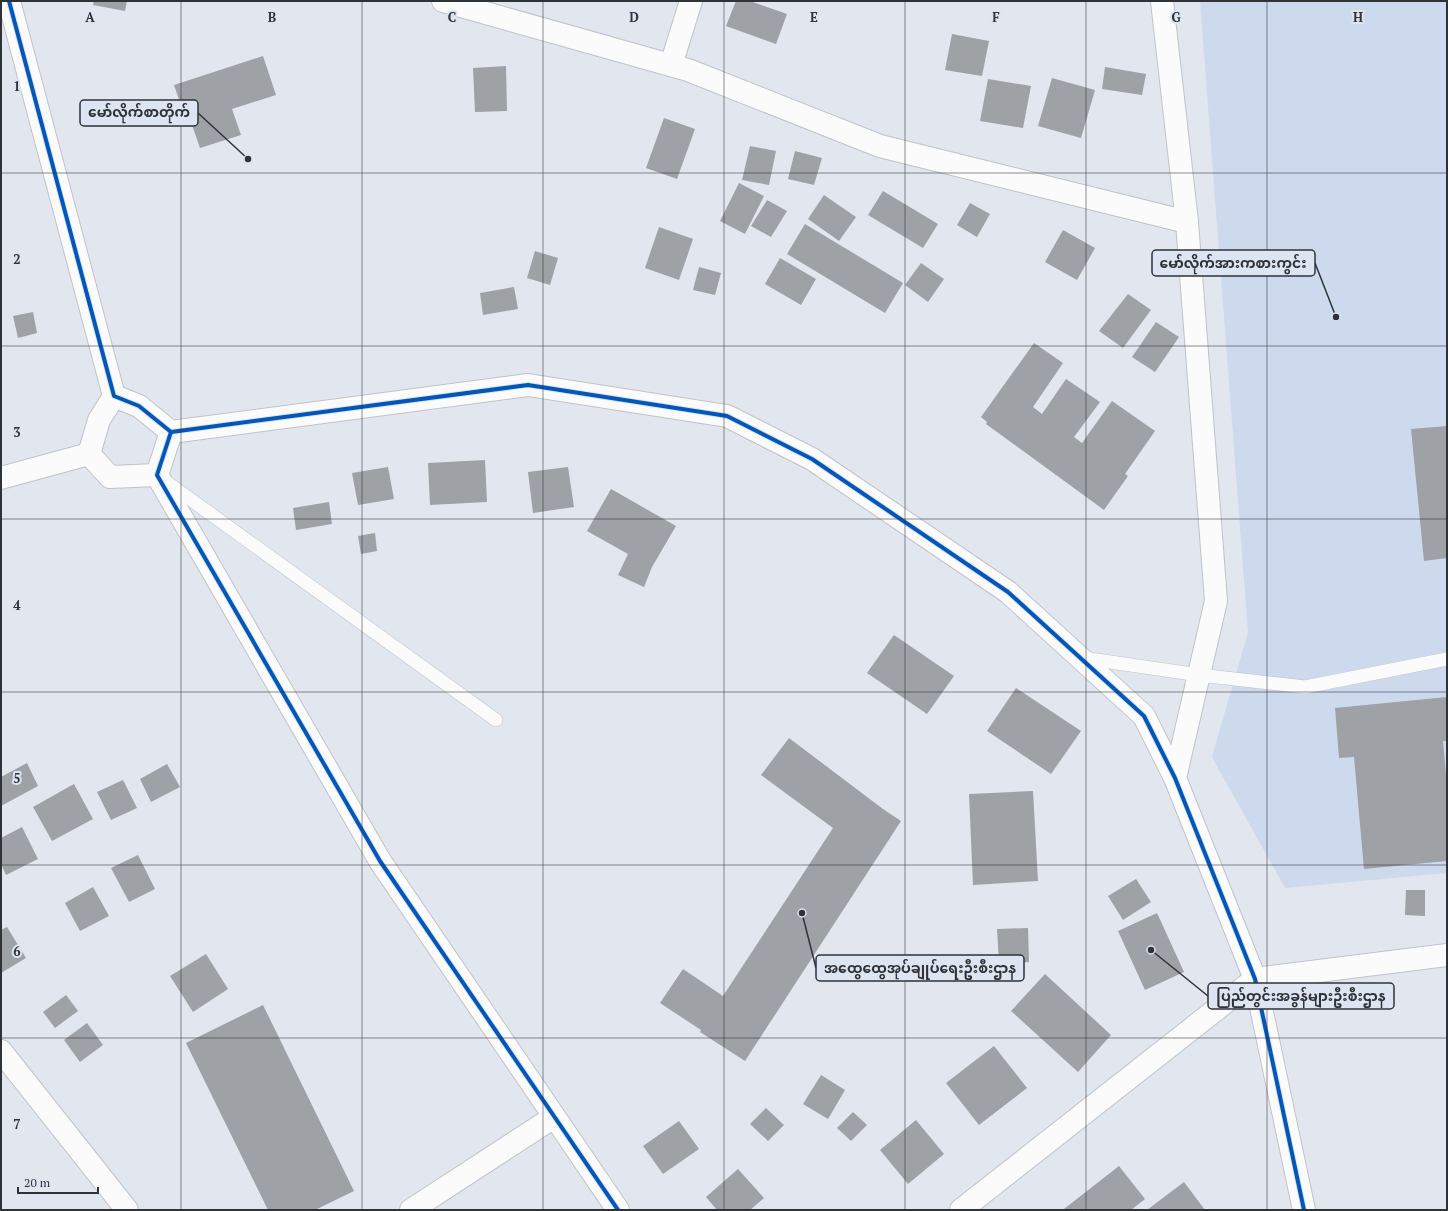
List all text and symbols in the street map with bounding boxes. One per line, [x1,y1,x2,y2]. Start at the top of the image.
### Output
text: A [85,8,95,26]
text: B [268,8,276,26]
text: C [448,8,456,26]
text: D [629,8,639,26]
text: E [810,8,818,26]
text: F [992,8,1000,26]
text: G [1171,8,1181,26]
text: H [1353,8,1363,26]
text: 1 [13,77,21,95]
callout: မော်လိုက်စာတိုက် [80,100,198,126]
text: မော်လိုက်စာတိုက် [88,102,190,124]
text: 2 [13,250,21,268]
callout: မော်လိုက်အားကစားကွင်း [1152,250,1315,276]
text: မော်လိုက်အားကစားကွင်း [1159,253,1307,275]
text: 3 [13,423,21,441]
text: 4 [13,596,21,614]
text: 5 [13,769,21,787]
text: 6 [13,942,21,960]
callout: အထွေထွေအုပ်ချုပ်ရေးဦးစီးဌာန [816,955,1024,981]
text: အထွေထွေအုပ်ချုပ်ရေးဦးစီးဌာန [824,958,1016,980]
callout: ပြည်တွင်းအခွန်များဦးစီးဌာန [1208,983,1394,1009]
text: ပြည်တွင်းအခွန်များဦးစီးဌာန [1216,986,1386,1008]
text: 7 [13,1115,21,1133]
scale bar [18,1169,98,1195]
text: 20 m [24,1175,51,1190]

